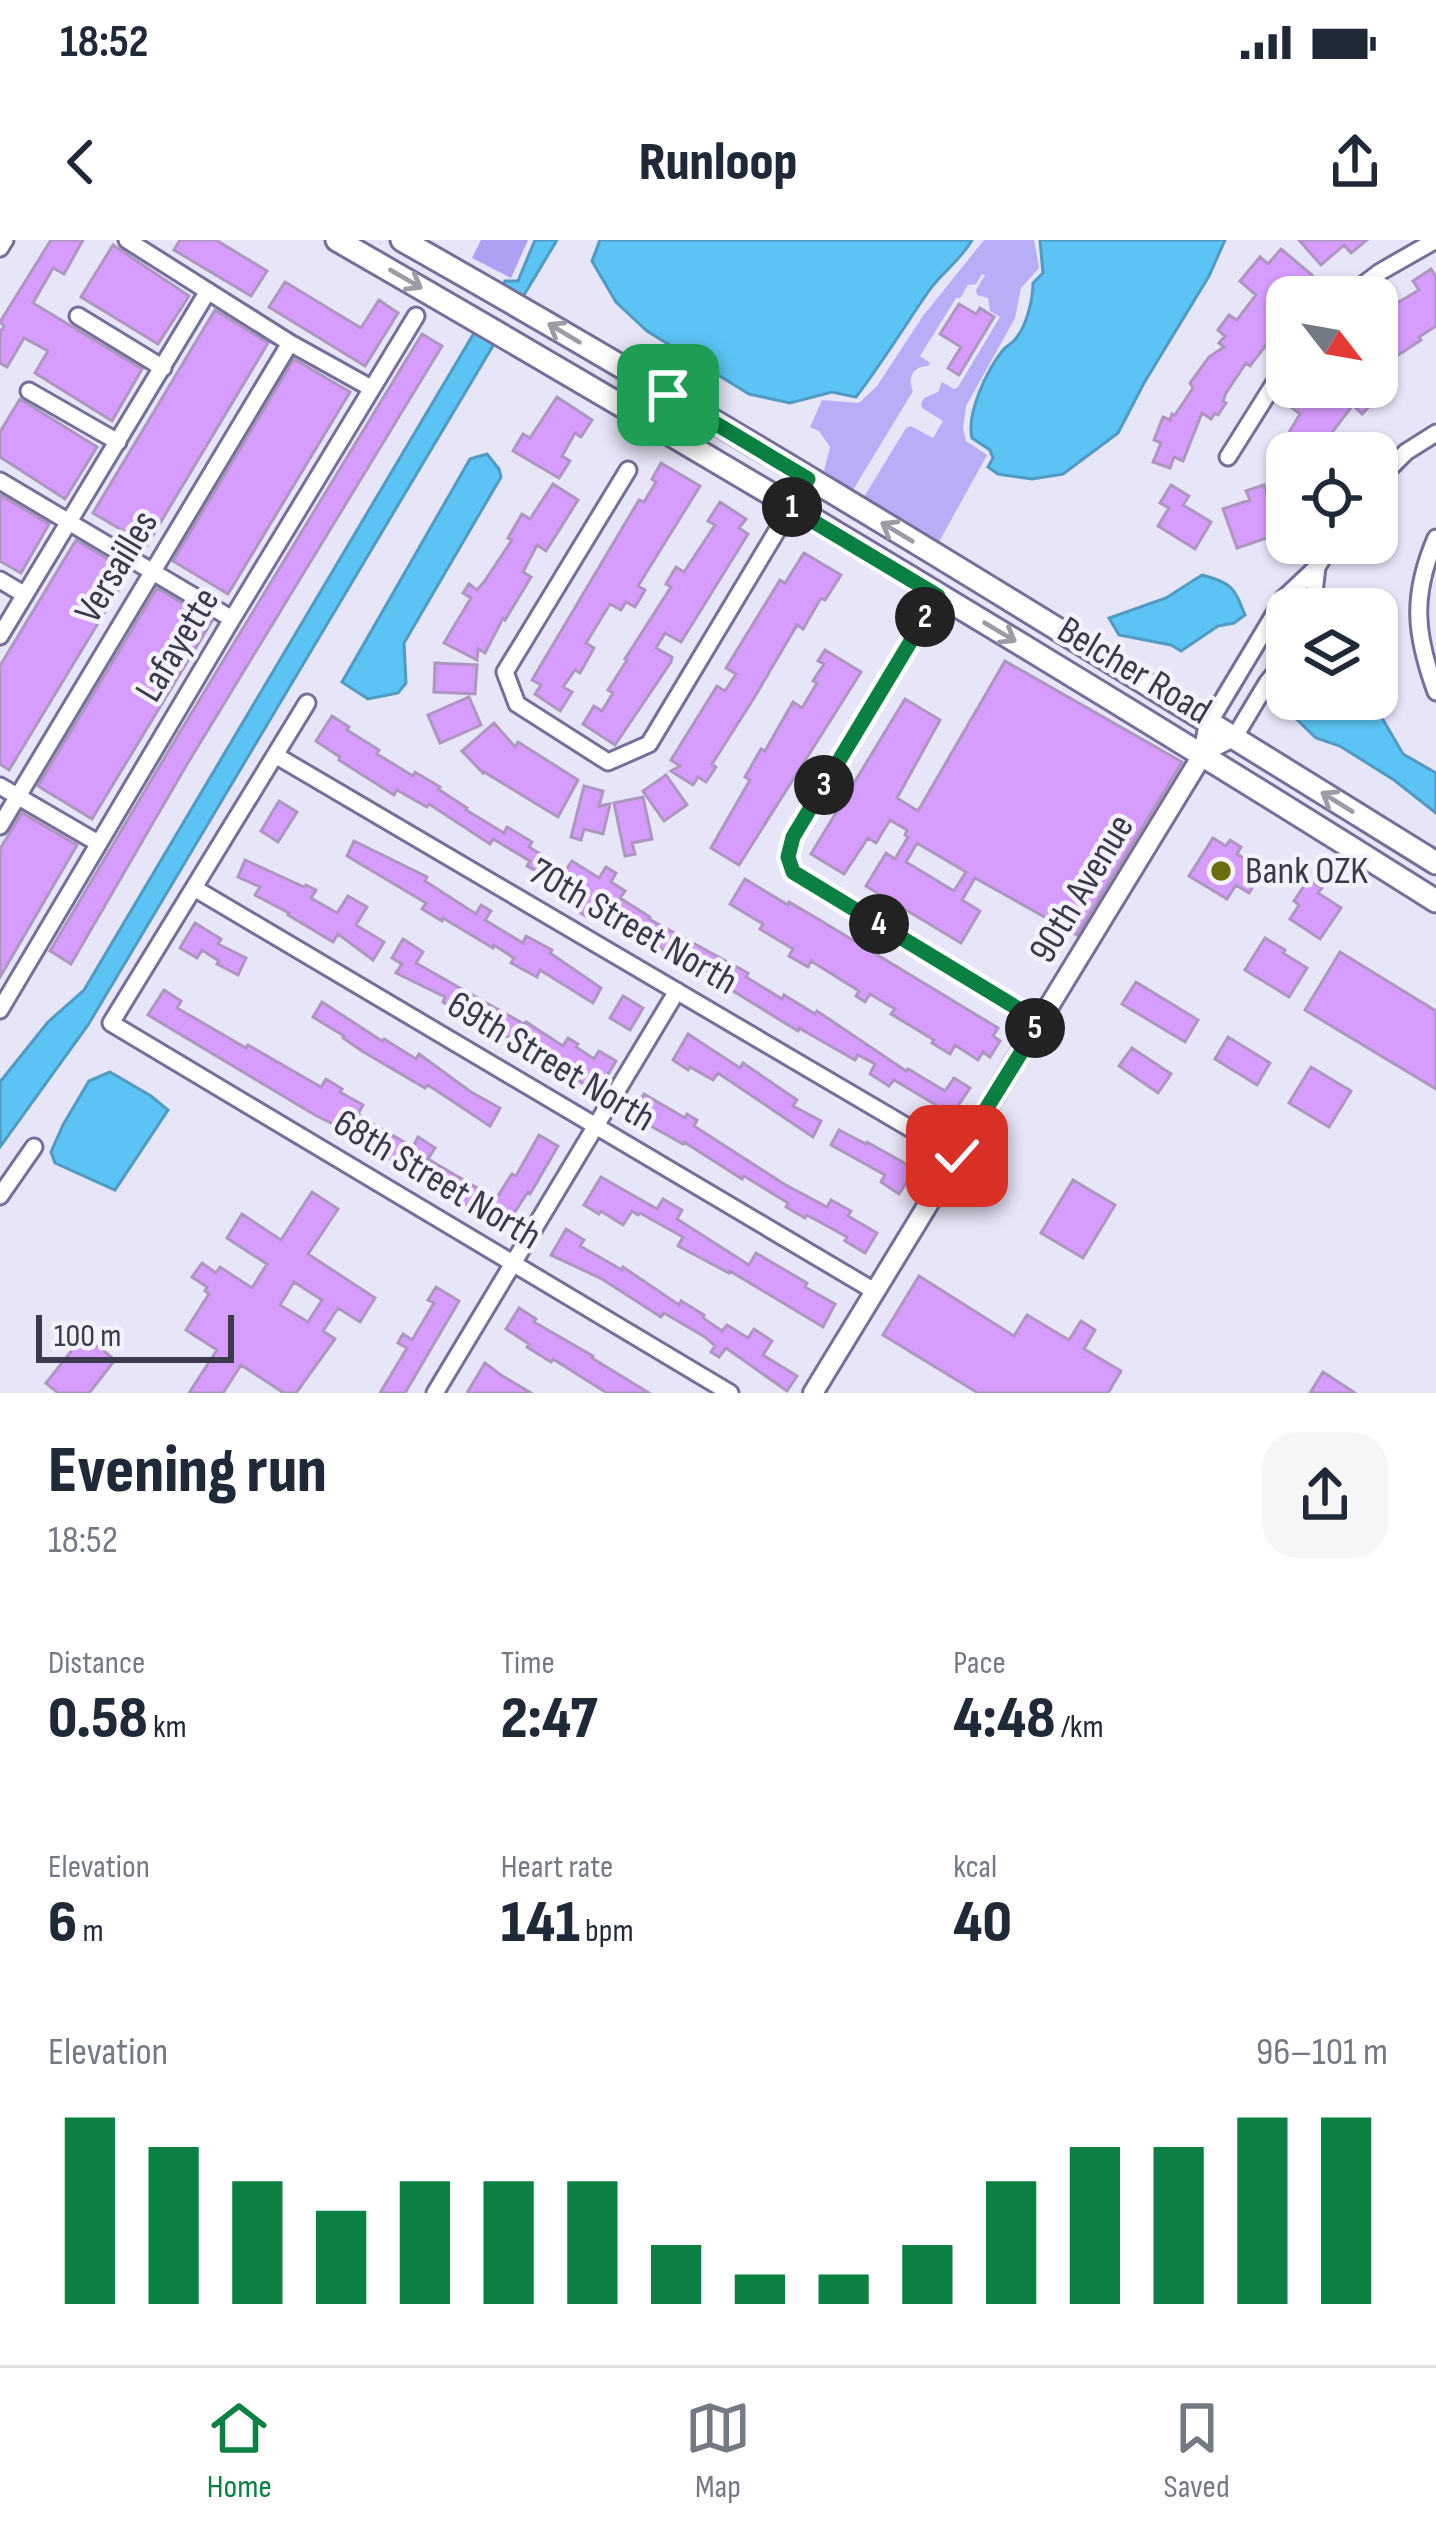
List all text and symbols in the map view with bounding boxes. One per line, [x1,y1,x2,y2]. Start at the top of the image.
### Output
text: 18:52 [60,15,148,70]
icon: back [48,129,114,195]
icon: share [1322,129,1388,195]
text: Runloop [639,130,797,195]
one-way arrow [387,268,422,292]
north arrow [1266,276,1398,408]
map controls [1266,276,1398,720]
one-way arrow [548,321,582,345]
pin [617,344,719,446]
icon: arrive [635,362,701,428]
button: locate [1266,432,1398,564]
pin: 1 [762,477,822,537]
text: 1 [786,487,798,527]
street label: Versailles [65,502,169,632]
one-way arrow [880,520,914,544]
street label: Lafayette [126,580,230,710]
pin: 2 [895,587,955,647]
button: layers [1266,588,1398,720]
text: 2 [918,597,932,637]
street label: Belcher Road [1049,607,1219,735]
one-way arrow [982,621,1017,645]
pin: 3 [794,755,854,815]
text: 3 [817,765,831,805]
one-way arrow [1320,790,1354,814]
street label: 90th Avenue [1019,806,1145,972]
place label: Bank OZK [1245,848,1368,895]
street label: 70th Street North [521,849,745,1005]
marker: Bank OZK [1208,858,1234,884]
pin: 4 [849,894,909,954]
text: 4 [871,904,887,944]
street label: 69th Street North [439,982,663,1142]
pin: 5 [1005,998,1065,1058]
text: 5 [1028,1008,1042,1048]
street label: 68th Street North [325,1100,549,1260]
pin [906,1105,1008,1207]
icon: check [924,1123,990,1189]
scale bar [36,1309,234,1362]
text: 100 m [54,1316,121,1356]
text: Evening run [48,1432,327,1511]
button: share [1262,1432,1388,1558]
text: 18:52 [48,1517,118,1564]
text: Distance [48,1643,145,1683]
text: Time [501,1643,555,1683]
text: Pace [953,1643,1006,1683]
text: 0.58 [48,1683,148,1755]
text: 2:47 [501,1683,597,1755]
text: 4:48 [953,1683,1055,1755]
text: km [148,1707,187,1747]
text: /km [1055,1707,1104,1747]
text: Elevation [48,1847,150,1887]
text: Heart rate [501,1847,613,1887]
text: kcal [953,1847,997,1887]
text: 6 [48,1887,77,1959]
text: 141 [501,1887,580,1959]
text: 40 [953,1887,1012,1959]
text: m [77,1911,104,1951]
text: bpm [580,1911,634,1951]
text: Elevation [48,2029,168,2076]
text: 96–101 m [1256,2029,1388,2076]
tab: Home [206,2395,272,2507]
tab: Map [685,2395,751,2507]
tab: Saved [1164,2395,1230,2507]

